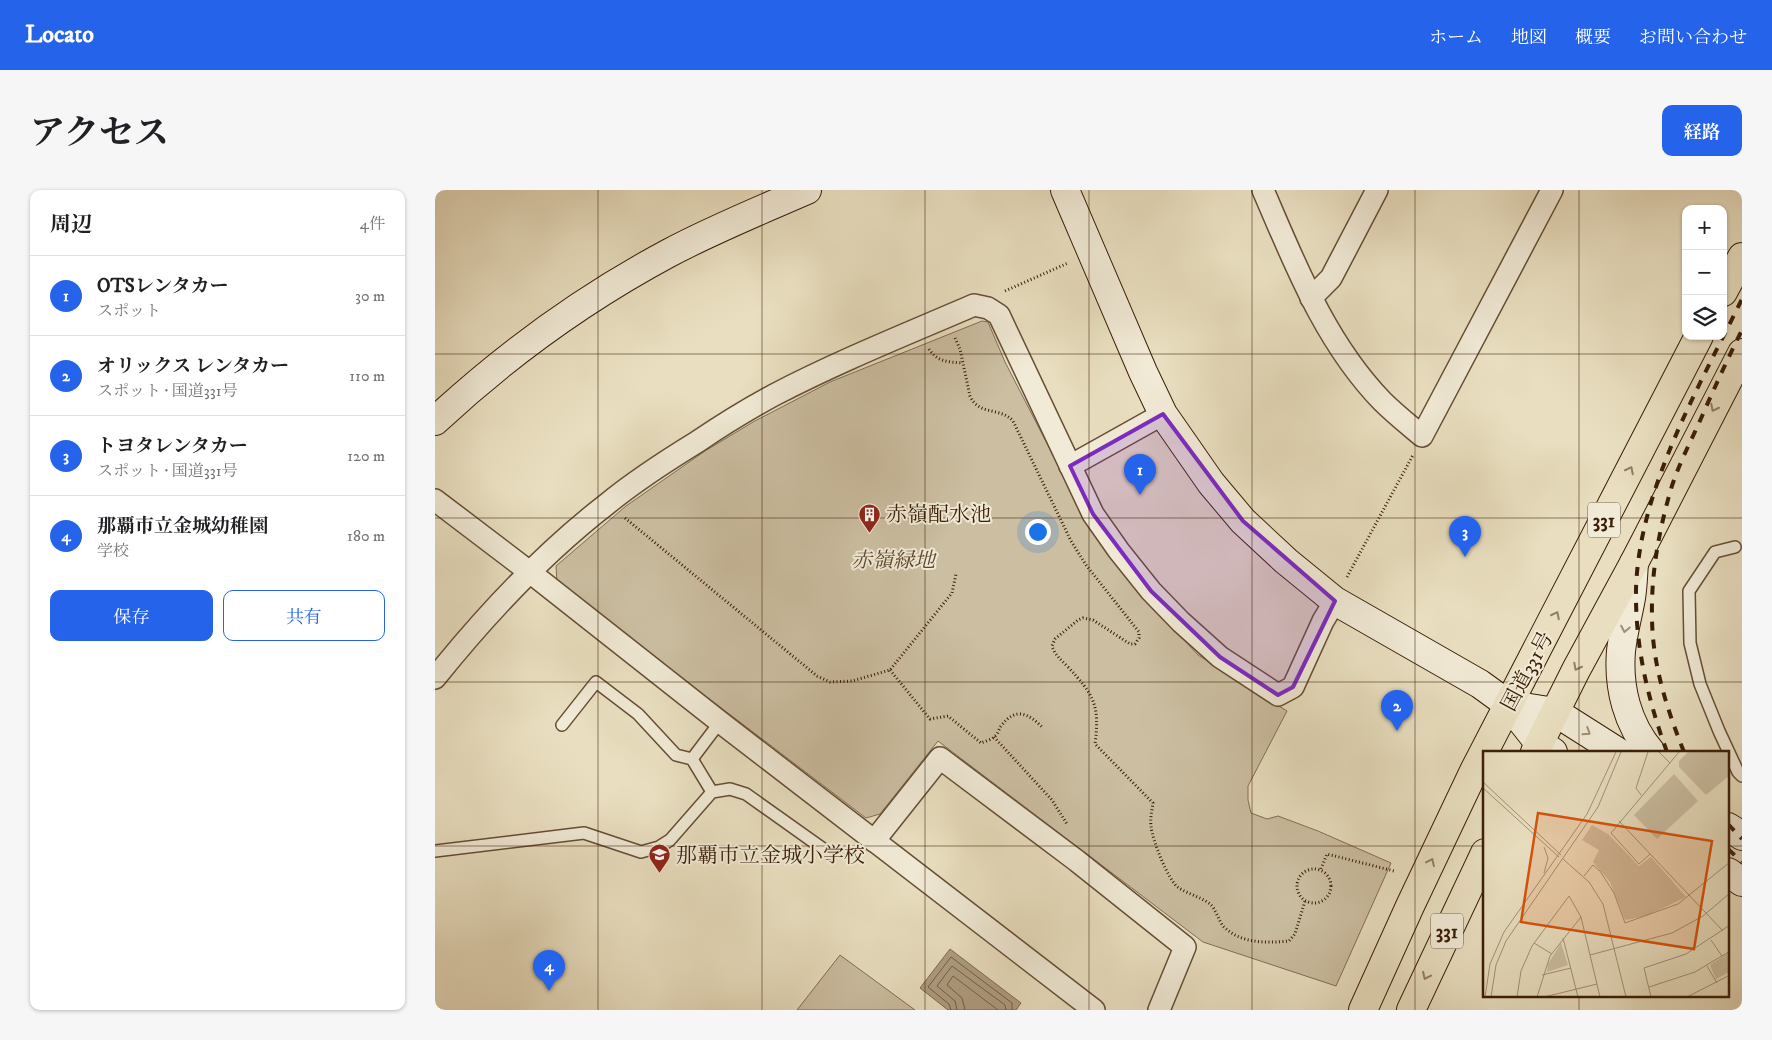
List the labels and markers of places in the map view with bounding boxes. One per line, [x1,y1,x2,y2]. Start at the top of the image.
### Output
pin: 1 [1124,454,1156,495]
building icon: 赤嶺配水池 [858,502,882,533]
place label: 赤嶺配水池 [886,502,991,528]
pin: 3 [1449,516,1481,557]
pin: 2 [1381,690,1413,731]
school or university icon: 那覇市立金城小学校 [648,843,672,874]
place label: 那覇市立金城小学校 [676,843,865,869]
pin: 4 [533,950,565,991]

